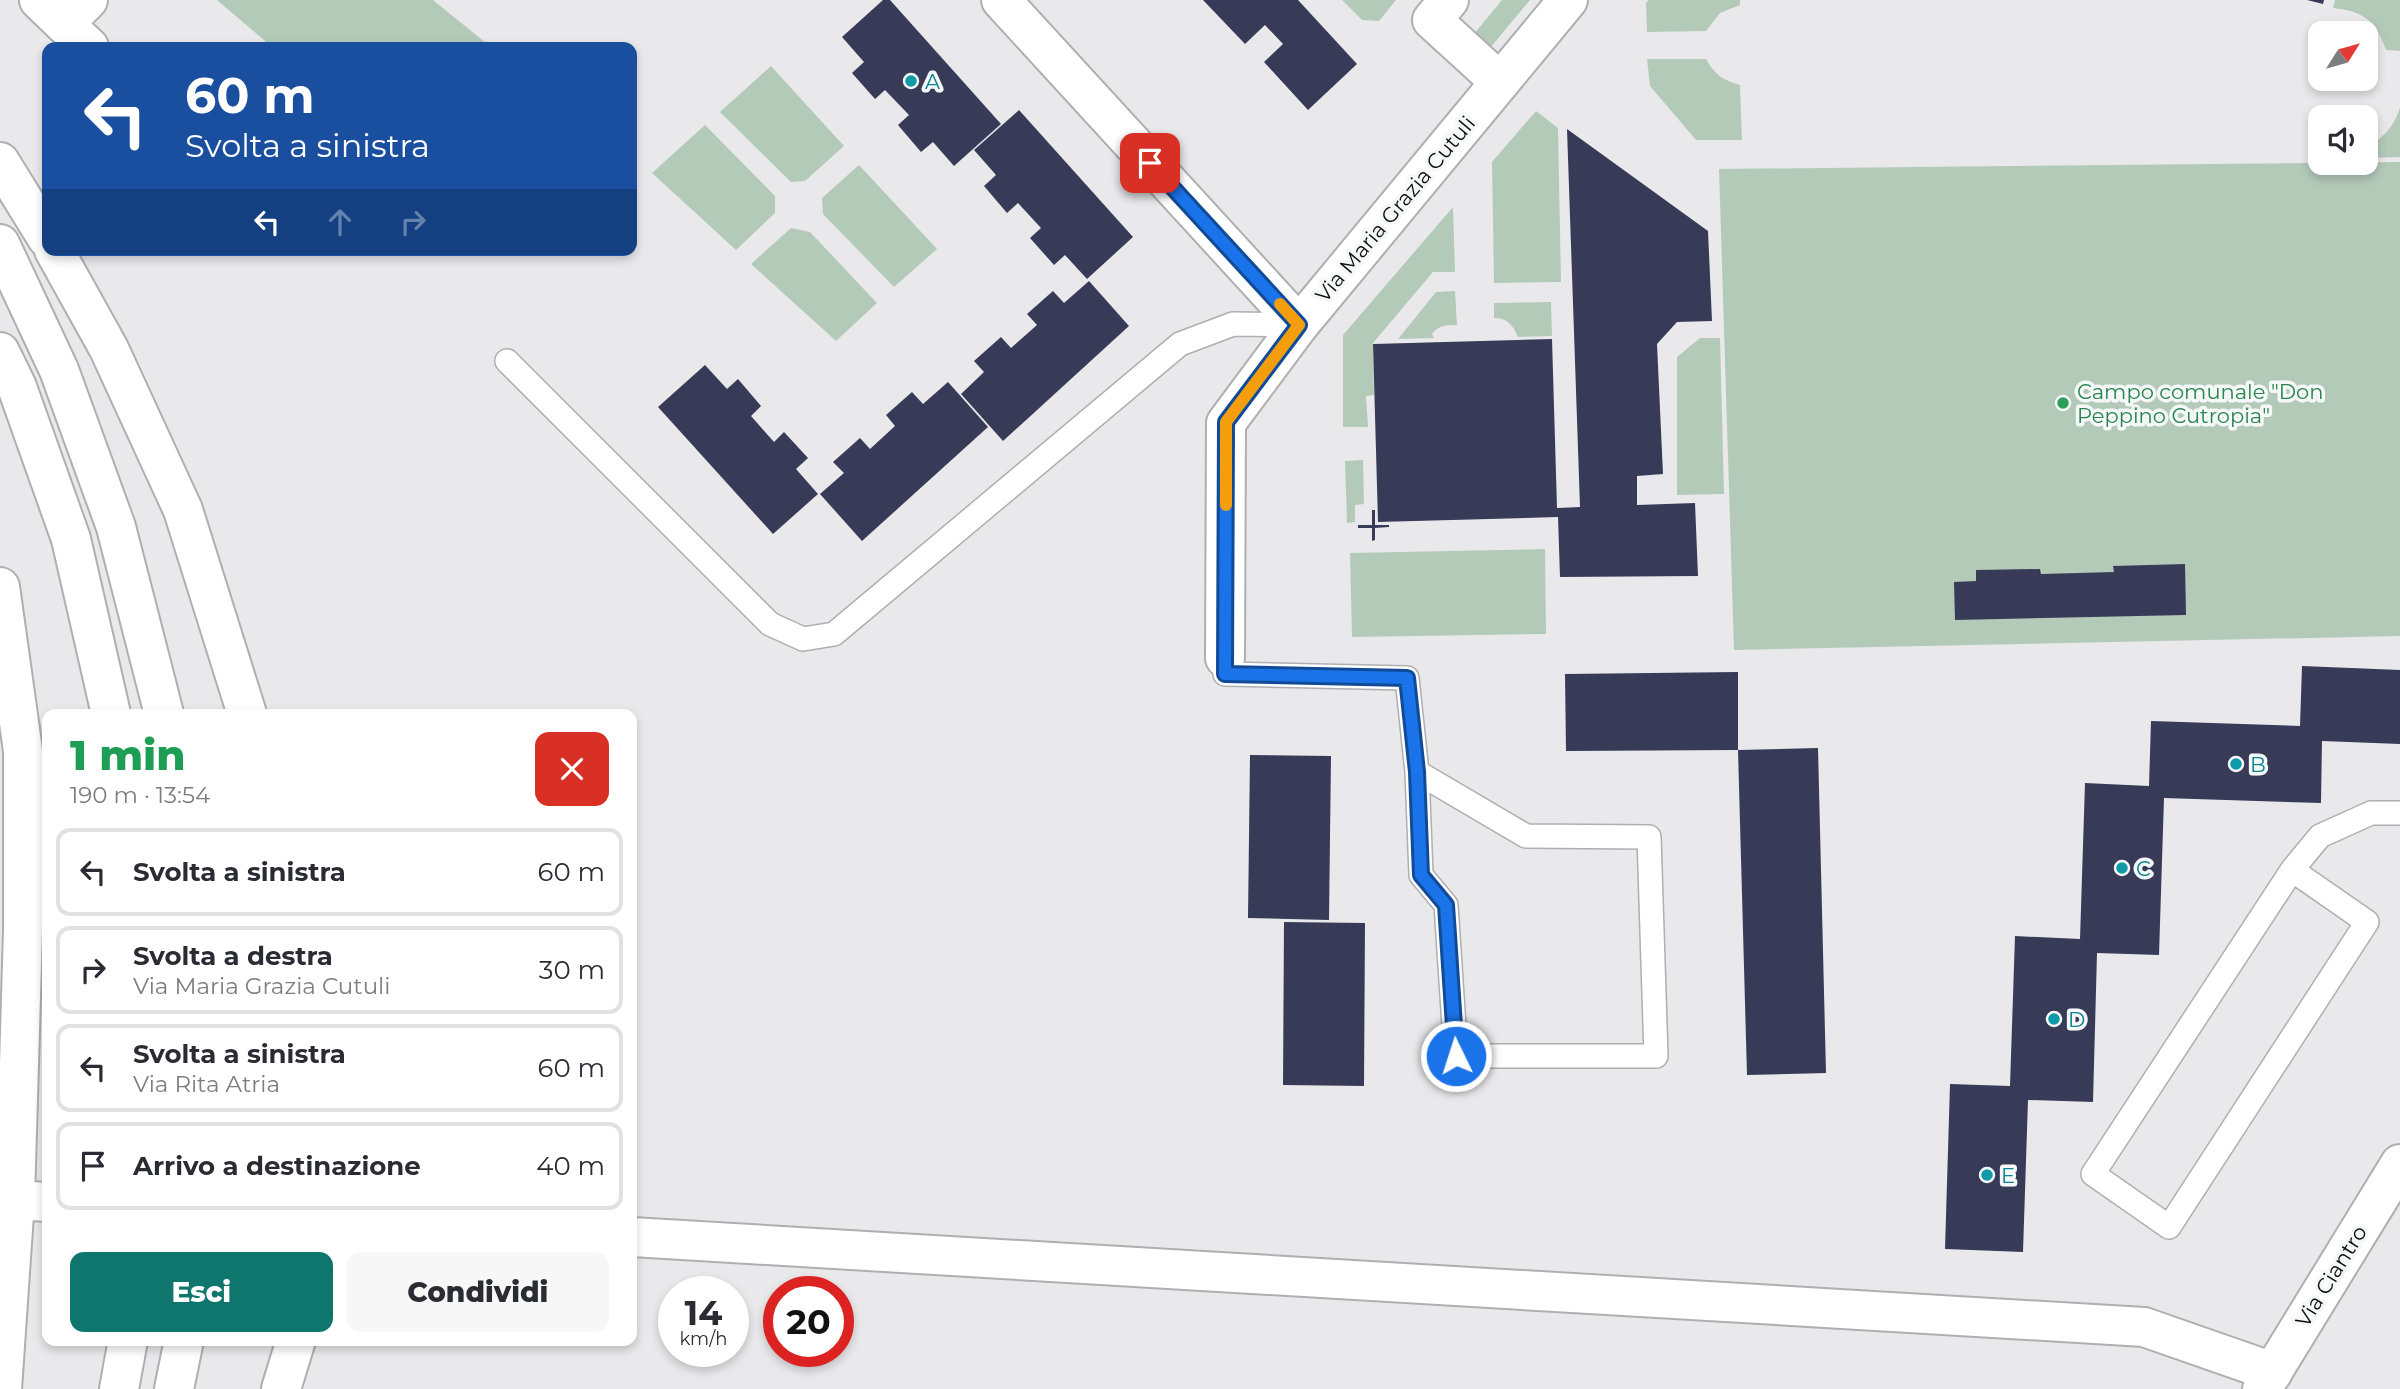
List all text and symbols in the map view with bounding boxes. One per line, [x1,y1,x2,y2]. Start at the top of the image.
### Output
north arrow [2308,21,2378,91]
map controls [2308,21,2378,175]
text: 60 m [185,66,315,125]
place label: A [925,69,941,94]
icon: left [70,70,161,161]
marker: A [903,73,919,89]
button: sound [2308,105,2378,175]
street label: Via Maria Grazia Cutuli [1310,111,1480,307]
text: Svolta a sinistra [185,126,430,165]
pin [1120,133,1180,193]
icon: arrive [1131,144,1169,182]
icon: left [248,203,286,241]
icon: ahead [321,203,359,241]
icon: right [394,203,432,241]
place label: Campo comunale "Don Peppino Cutropia" [2077,379,2323,428]
marker: Campo comunale "Don Peppino Cutropia" [2055,395,2071,411]
text: 1 min [70,729,186,781]
button: close [535,732,609,806]
place label: B [2250,752,2266,777]
marker: B [2228,756,2244,772]
text: 190 m · 13:54 [70,781,210,809]
icon: left [74,853,112,891]
text: Svolta a sinistra [133,856,346,888]
text: 60 m [538,856,605,888]
place label: C [2136,856,2151,881]
marker: C [2114,860,2130,876]
text: Svolta a destra [133,940,333,972]
icon: right [74,951,112,989]
text: 30 m [539,954,605,986]
text: Via Maria Grazia Cutuli [133,972,391,1000]
place label: D [2068,1007,2085,1032]
marker: D [2046,1011,2062,1027]
position arrow [1419,1019,1493,1093]
text: Svolta a sinistra [133,1038,346,1070]
icon: left [74,1049,112,1087]
text: 60 m [538,1052,605,1084]
text: Via Rita Atria [133,1070,280,1098]
icon: arrive [74,1147,112,1185]
text: Arrivo a destinazione [133,1150,421,1182]
text: 40 m [536,1150,605,1182]
place label: E [2001,1163,2015,1188]
marker: E [1979,1167,1995,1183]
street label: Via Ciantro [2290,1221,2372,1331]
button: Esci [70,1252,333,1332]
button: Condividi [347,1252,609,1332]
speed limit sign: 20 [763,1276,854,1367]
text: 14 [685,1291,722,1334]
text: km/h [679,1328,728,1350]

